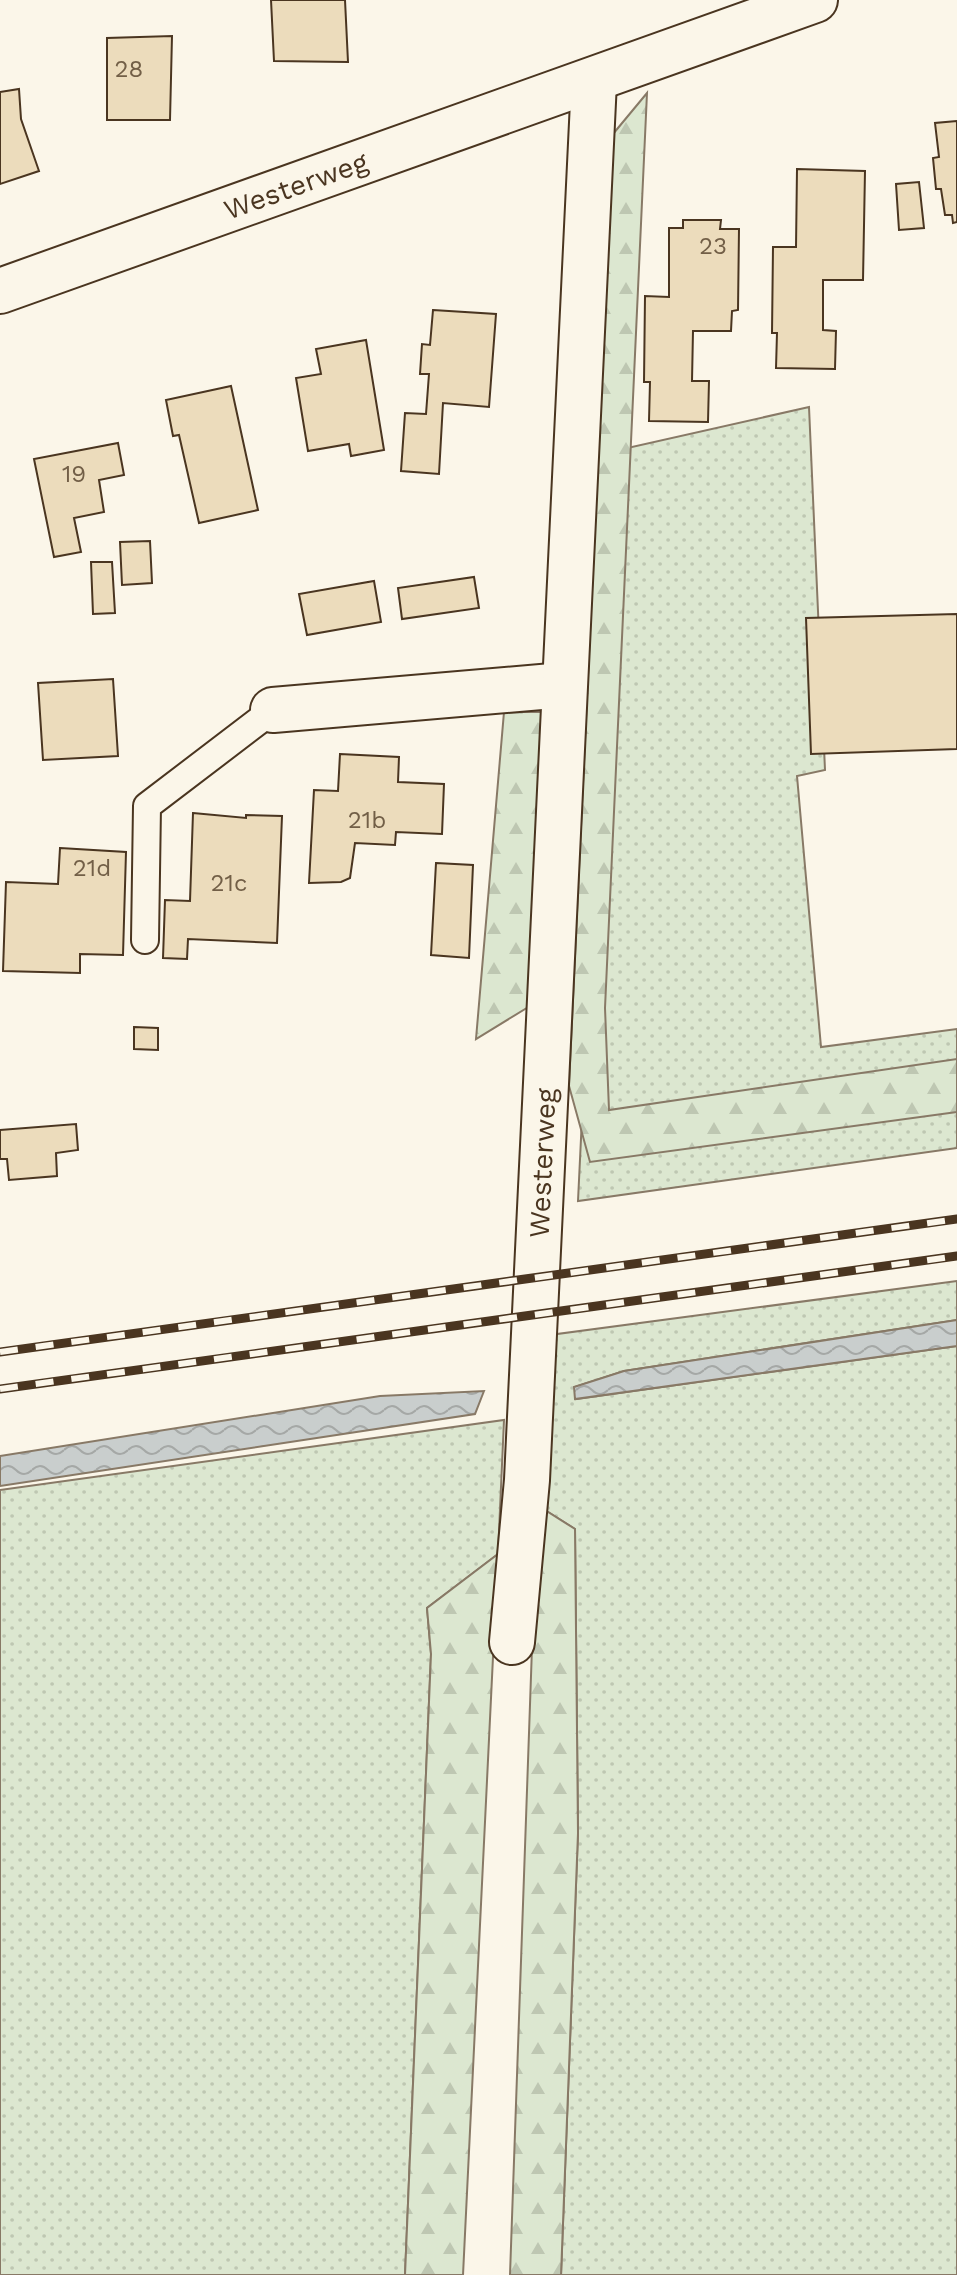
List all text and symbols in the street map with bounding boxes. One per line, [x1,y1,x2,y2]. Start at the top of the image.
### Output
house number: 28 [115,55,143,83]
street label: Westerweg [219,145,372,226]
house number: 23 [699,232,727,260]
house number: 19 [62,460,86,488]
house number: 21b [348,806,386,834]
house number: 21d [73,854,111,882]
house number: 21c [211,869,247,897]
street label: Westerweg [522,1087,562,1239]

